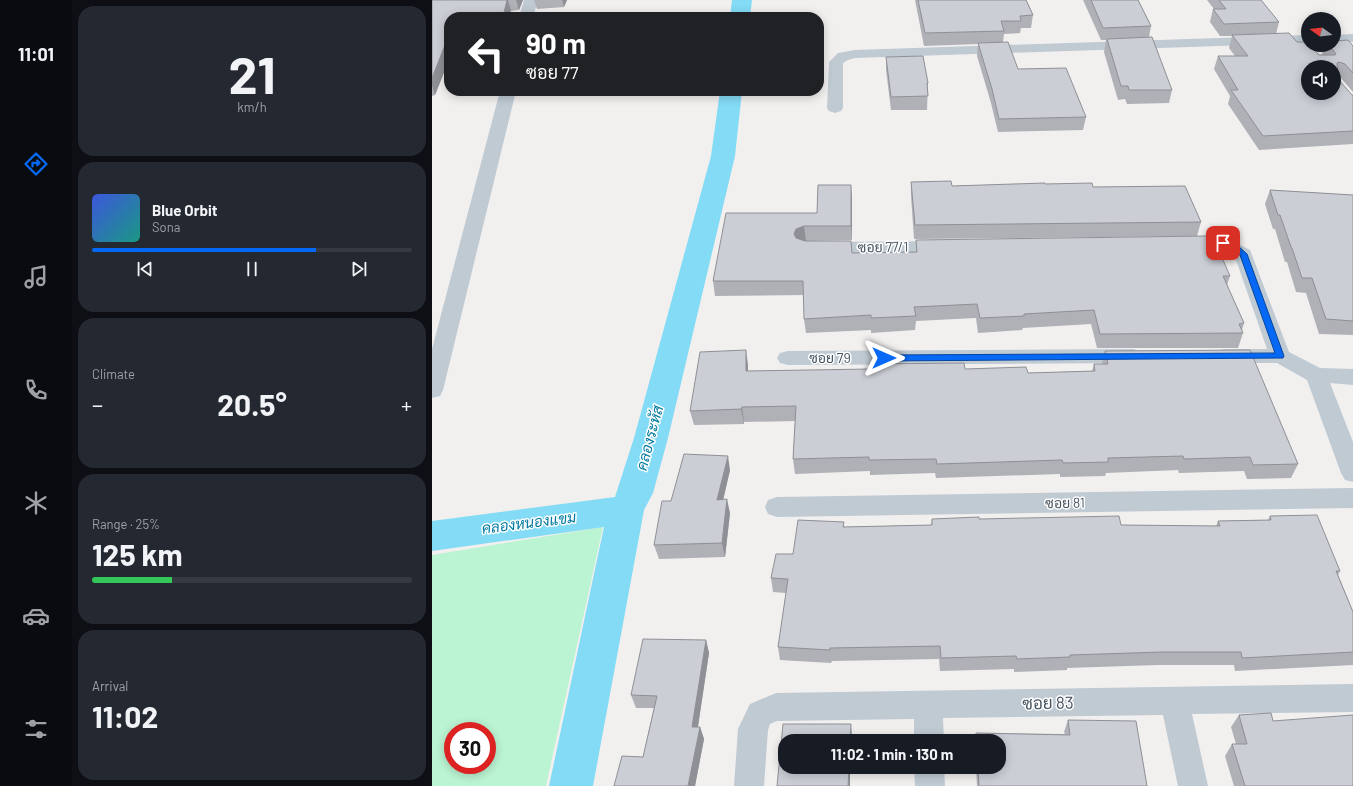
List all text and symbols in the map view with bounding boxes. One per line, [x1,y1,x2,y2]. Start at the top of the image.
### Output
north arrow [1301,12,1341,52]
map controls [1301,12,1341,100]
text: 90 m [526,26,586,60]
icon: left [460,28,512,80]
text: 21 [228,42,276,104]
text: 11:01 [18,43,54,65]
button: sound [1301,60,1341,100]
text: ซอย 77 [526,61,579,83]
text: km/h [237,99,267,115]
icon: directions [22,150,50,178]
text: Blue Orbit [152,201,217,219]
text: Sona [152,219,180,235]
pin [1206,226,1240,260]
icon: arrive [1212,232,1234,254]
street label: ซอย 77/1 [858,238,908,255]
icon: previous [134,258,156,280]
icon: pause [241,258,263,280]
icon: next [348,258,370,280]
icon: music [22,263,50,291]
position arrow [863,337,905,379]
street label: ซอย 79 [809,349,851,366]
text: Climate [92,366,135,382]
icon: phone [22,376,50,404]
text: 20.5° [217,386,287,422]
text: − [92,391,103,417]
text: + [401,391,412,417]
water label: คลองระหัส [632,402,667,472]
icon: climate [22,489,50,517]
street label: ซอย 81 [1045,494,1085,511]
water label: คลองหนองแขม [481,507,577,537]
text: Range · 25% [92,516,160,532]
text: 125 km [92,536,183,572]
icon: car [22,602,50,630]
text: Arrival [92,678,128,694]
street label: ซอย 83 [1022,692,1074,712]
text: 11:02 [92,698,158,734]
icon: filters [22,715,50,743]
speed limit sign: 30 [444,722,496,774]
text: 11:02 · 1 min · 130 m [831,745,953,763]

